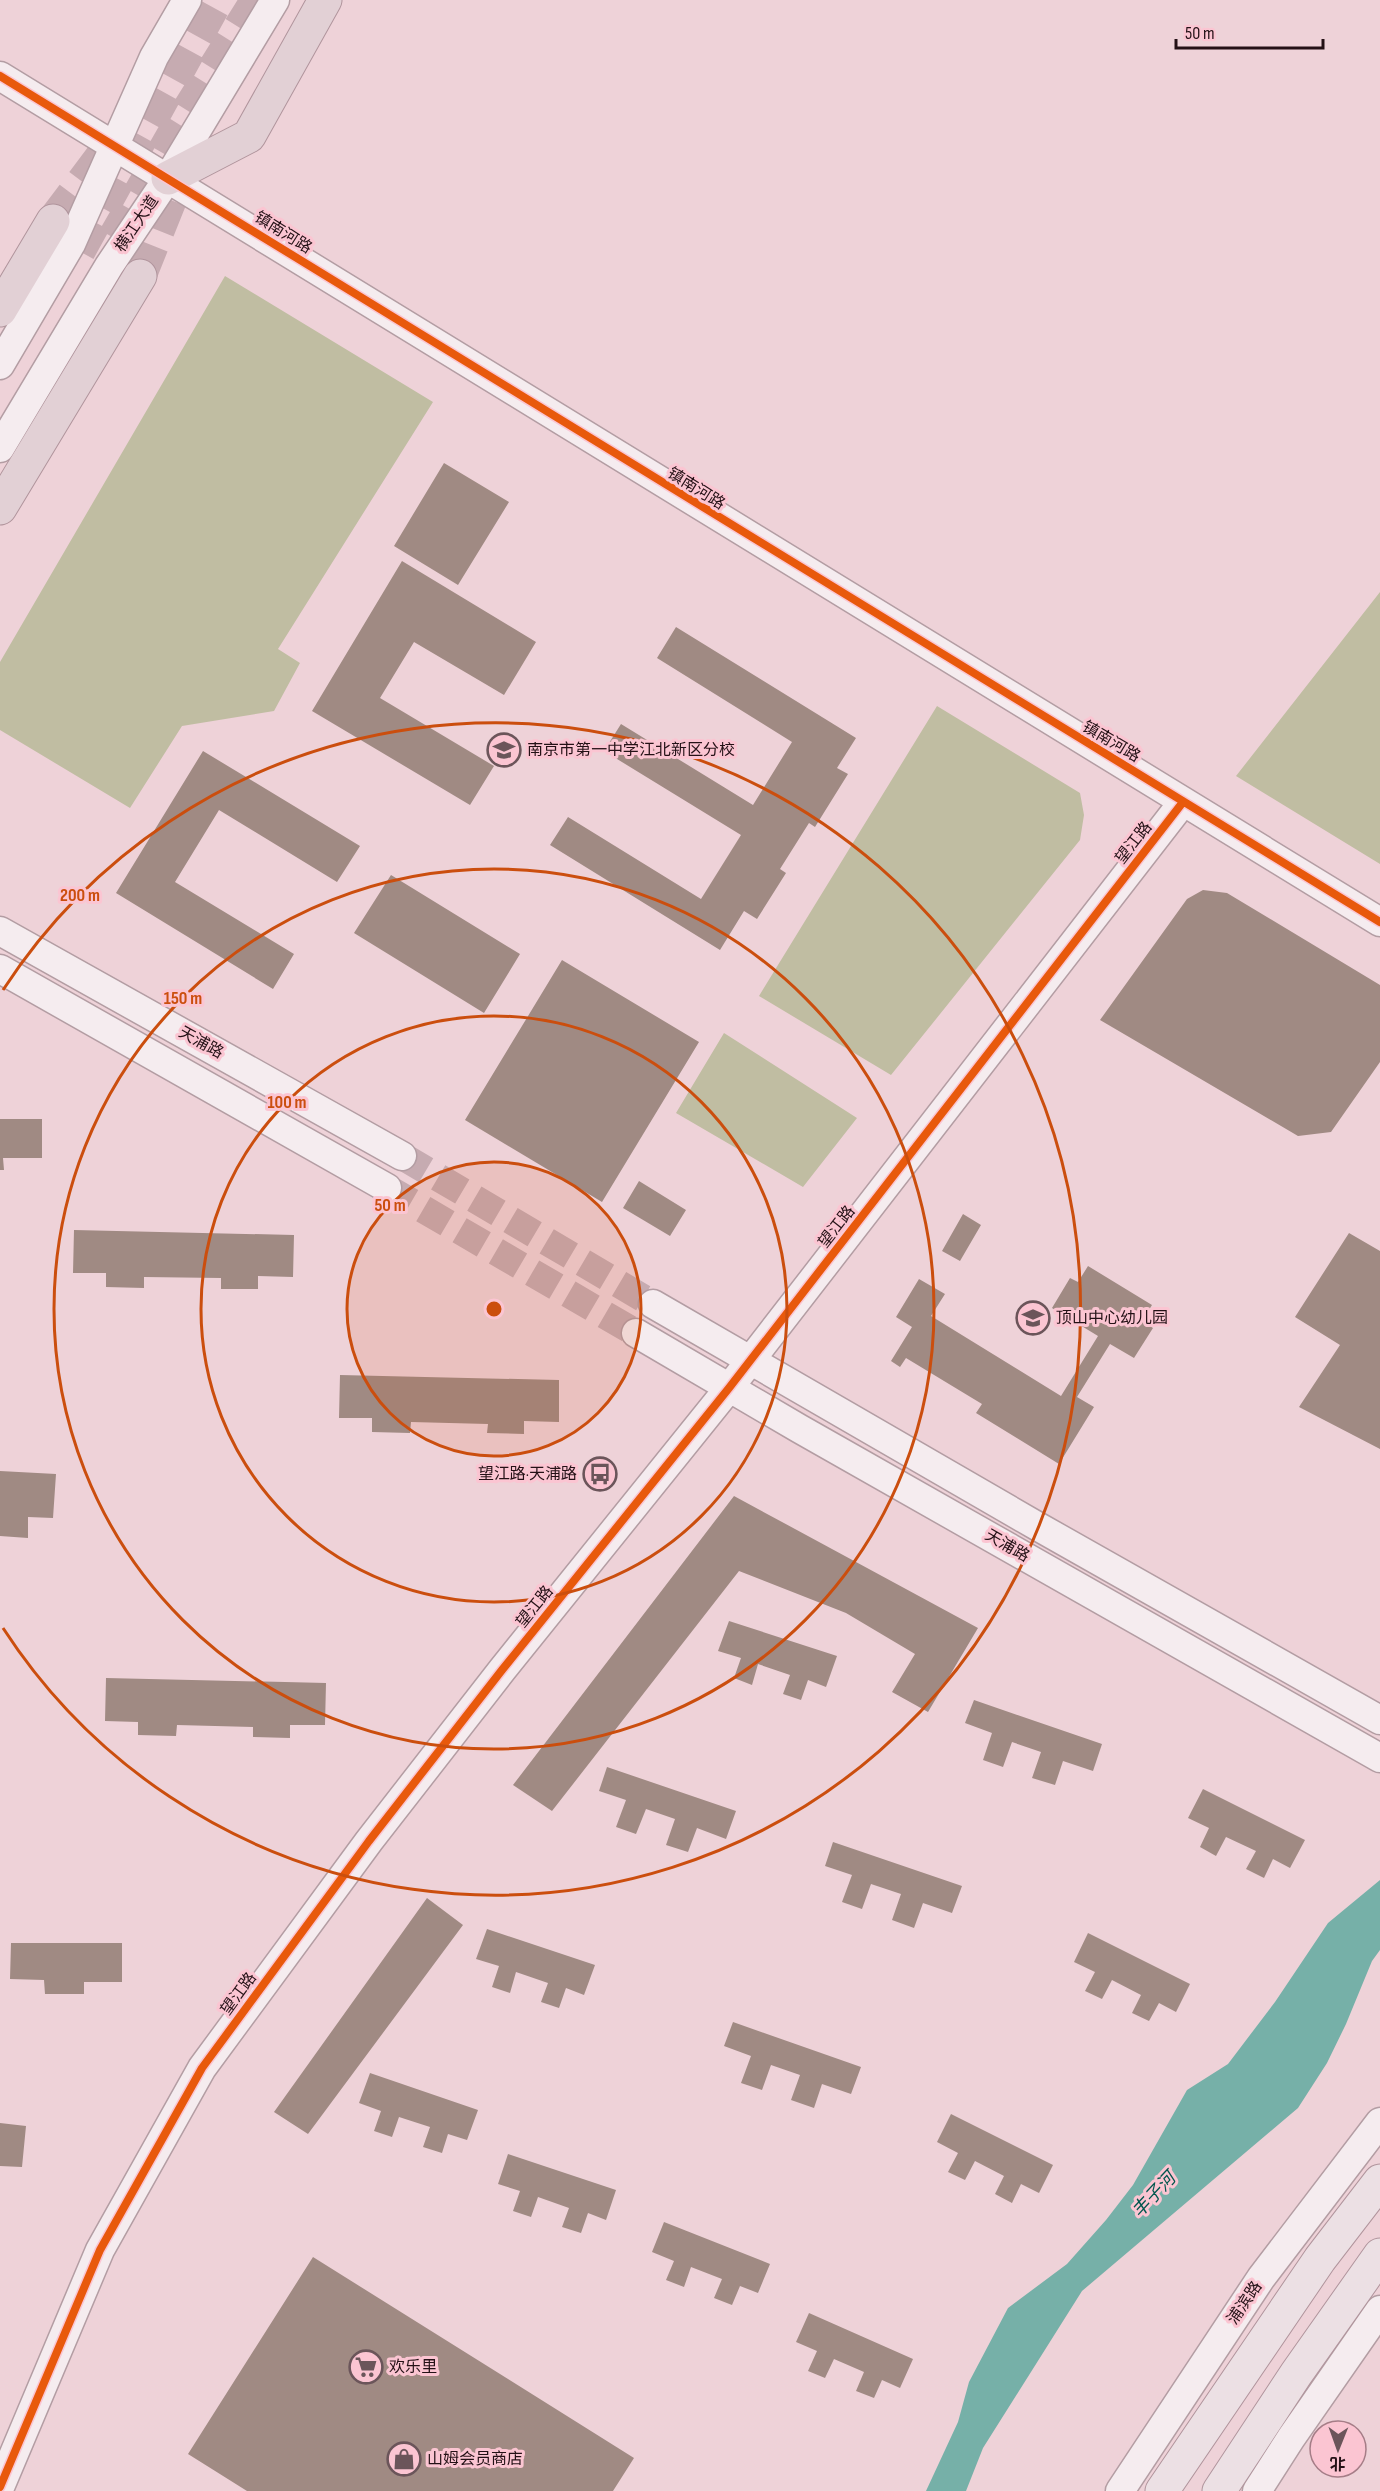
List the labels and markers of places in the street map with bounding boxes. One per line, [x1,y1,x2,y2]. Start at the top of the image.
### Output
school or university icon: 南京市第一中学江北新区分校 [486,732,522,768]
place label: 南京市第一中学江北新区分校 [527,741,735,760]
centre of rings [484,1299,504,1319]
school or university icon: 顶山中心幼儿园 [1015,1300,1051,1336]
place label: 顶山中心幼儿园 [1056,1309,1168,1328]
bus stop icon: 望江路·天浦路 [582,1456,618,1492]
place label: 望江路·天浦路 [478,1465,577,1484]
supermarket icon: 欢乐里 [348,2349,384,2385]
place label: 欢乐里 [389,2358,437,2377]
shop icon: 山姆会员商店 [386,2441,422,2477]
place label: 山姆会员商店 [427,2450,523,2469]

